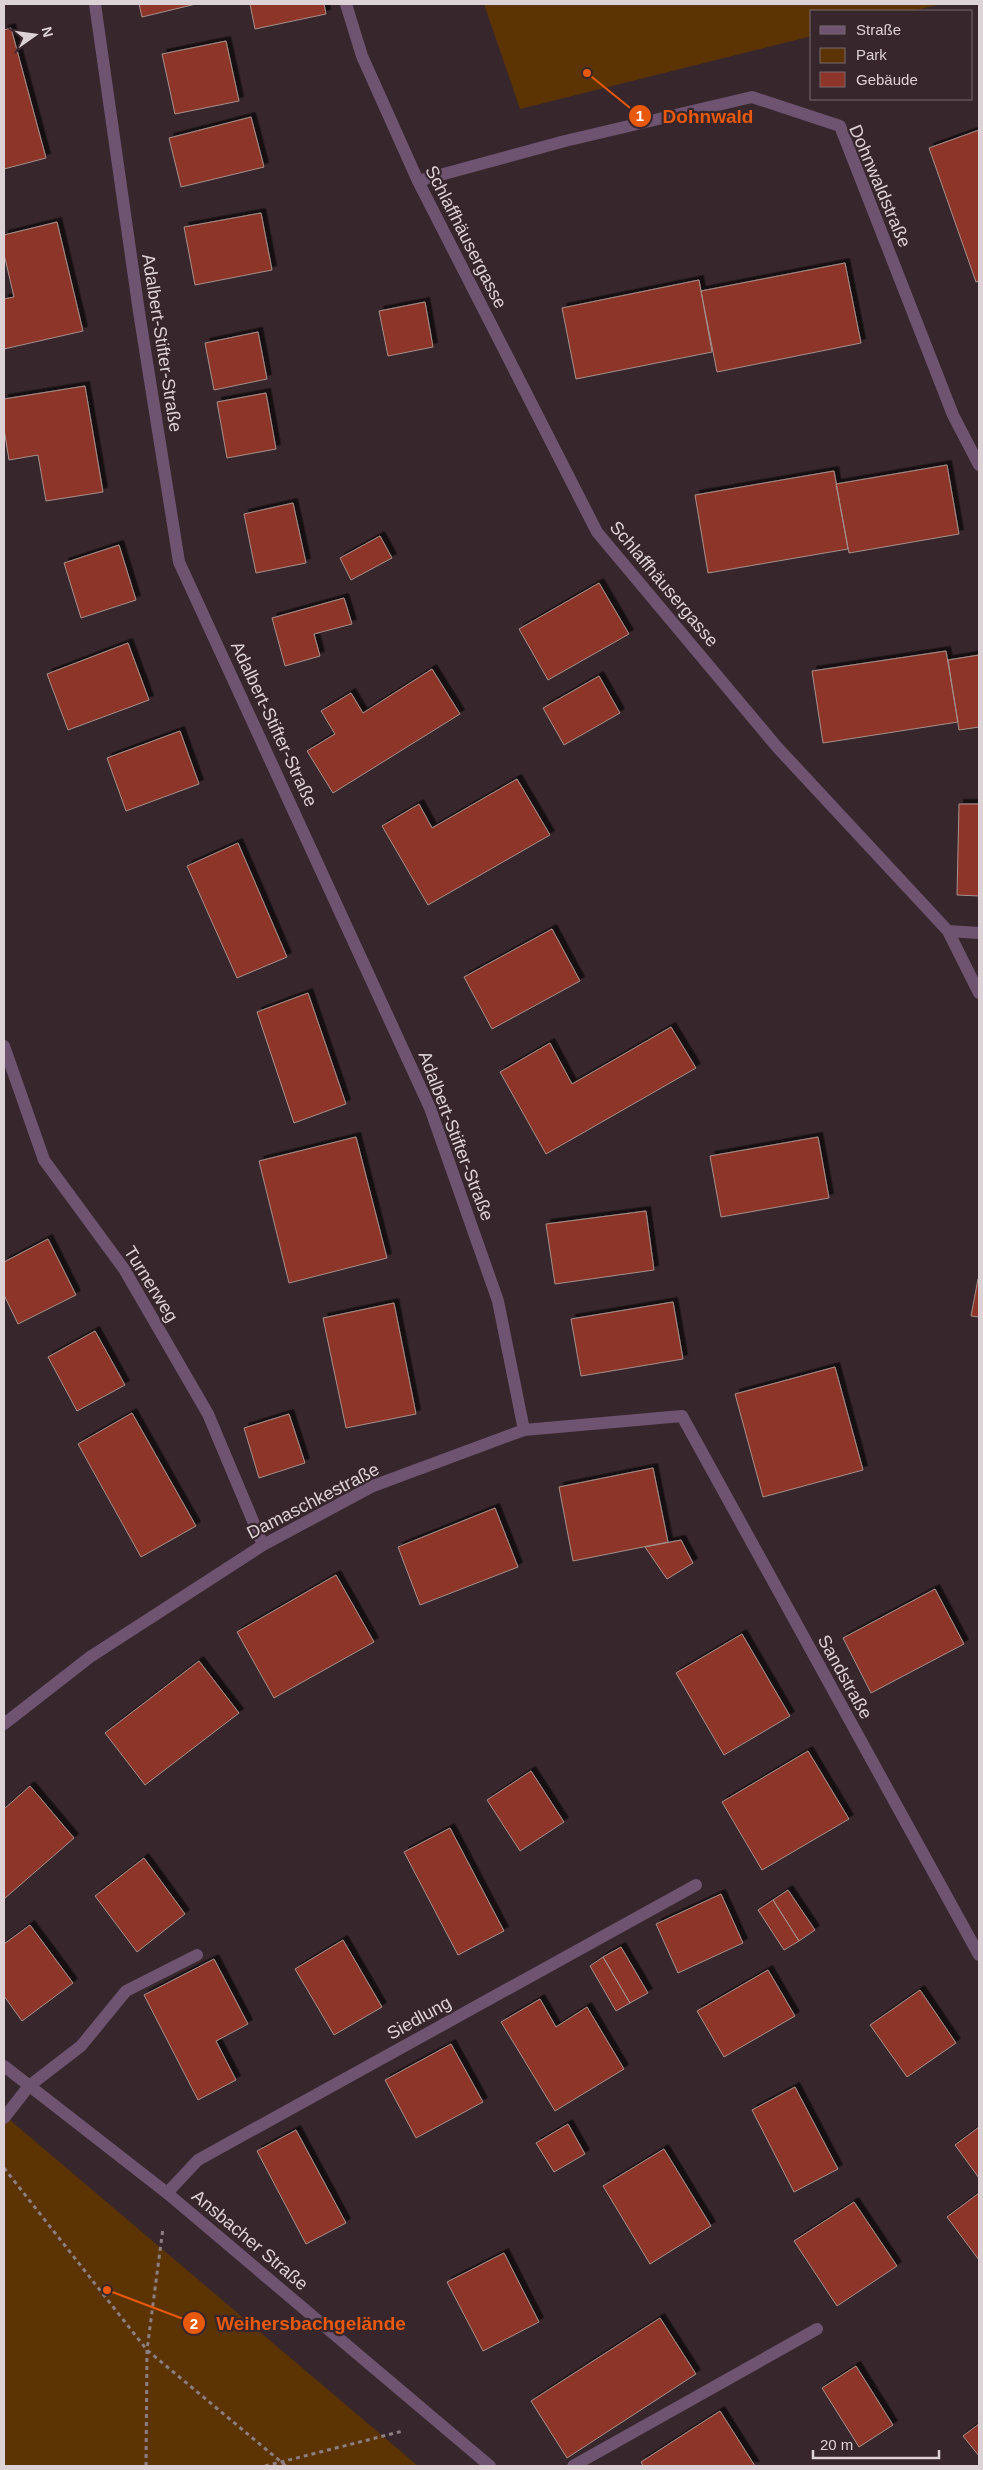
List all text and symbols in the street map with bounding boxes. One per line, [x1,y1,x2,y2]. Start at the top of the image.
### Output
north arrow [10,10,60,60]
legend [810,10,973,100]
text: Straße [856,21,901,38]
text: N [39,25,57,39]
text: Park [856,46,887,63]
text: Gebäude [856,71,918,88]
callout: Dohnwald [628,99,763,133]
text: Dohnwald [663,106,753,127]
text: 1 [636,107,644,124]
street label: Dohnwaldstraße [845,122,915,250]
street label: Schlaffhäusergasse [421,162,511,312]
street label: Adalbert-Stifter-Straße [138,253,186,433]
street label: Schlaffhäusergasse [606,517,722,651]
street label: Adalbert-Stifter-Straße [227,638,321,810]
street label: Adalbert-Stifter-Straße [414,1048,498,1224]
street label: Turnerweg [120,1242,182,1326]
street label: Damaschkestraße [243,1459,383,1543]
street label: Sandstraße [814,1631,876,1723]
street label: Siedlung [384,1992,454,2044]
street label: Ansbacher Straße [188,2186,312,2294]
callout: Weihersbachgelände [182,2306,416,2340]
text: Weihersbachgelände [216,2313,406,2334]
text: 2 [190,2315,198,2332]
scale bar [813,2428,939,2460]
text: 20 m [820,2436,853,2453]

